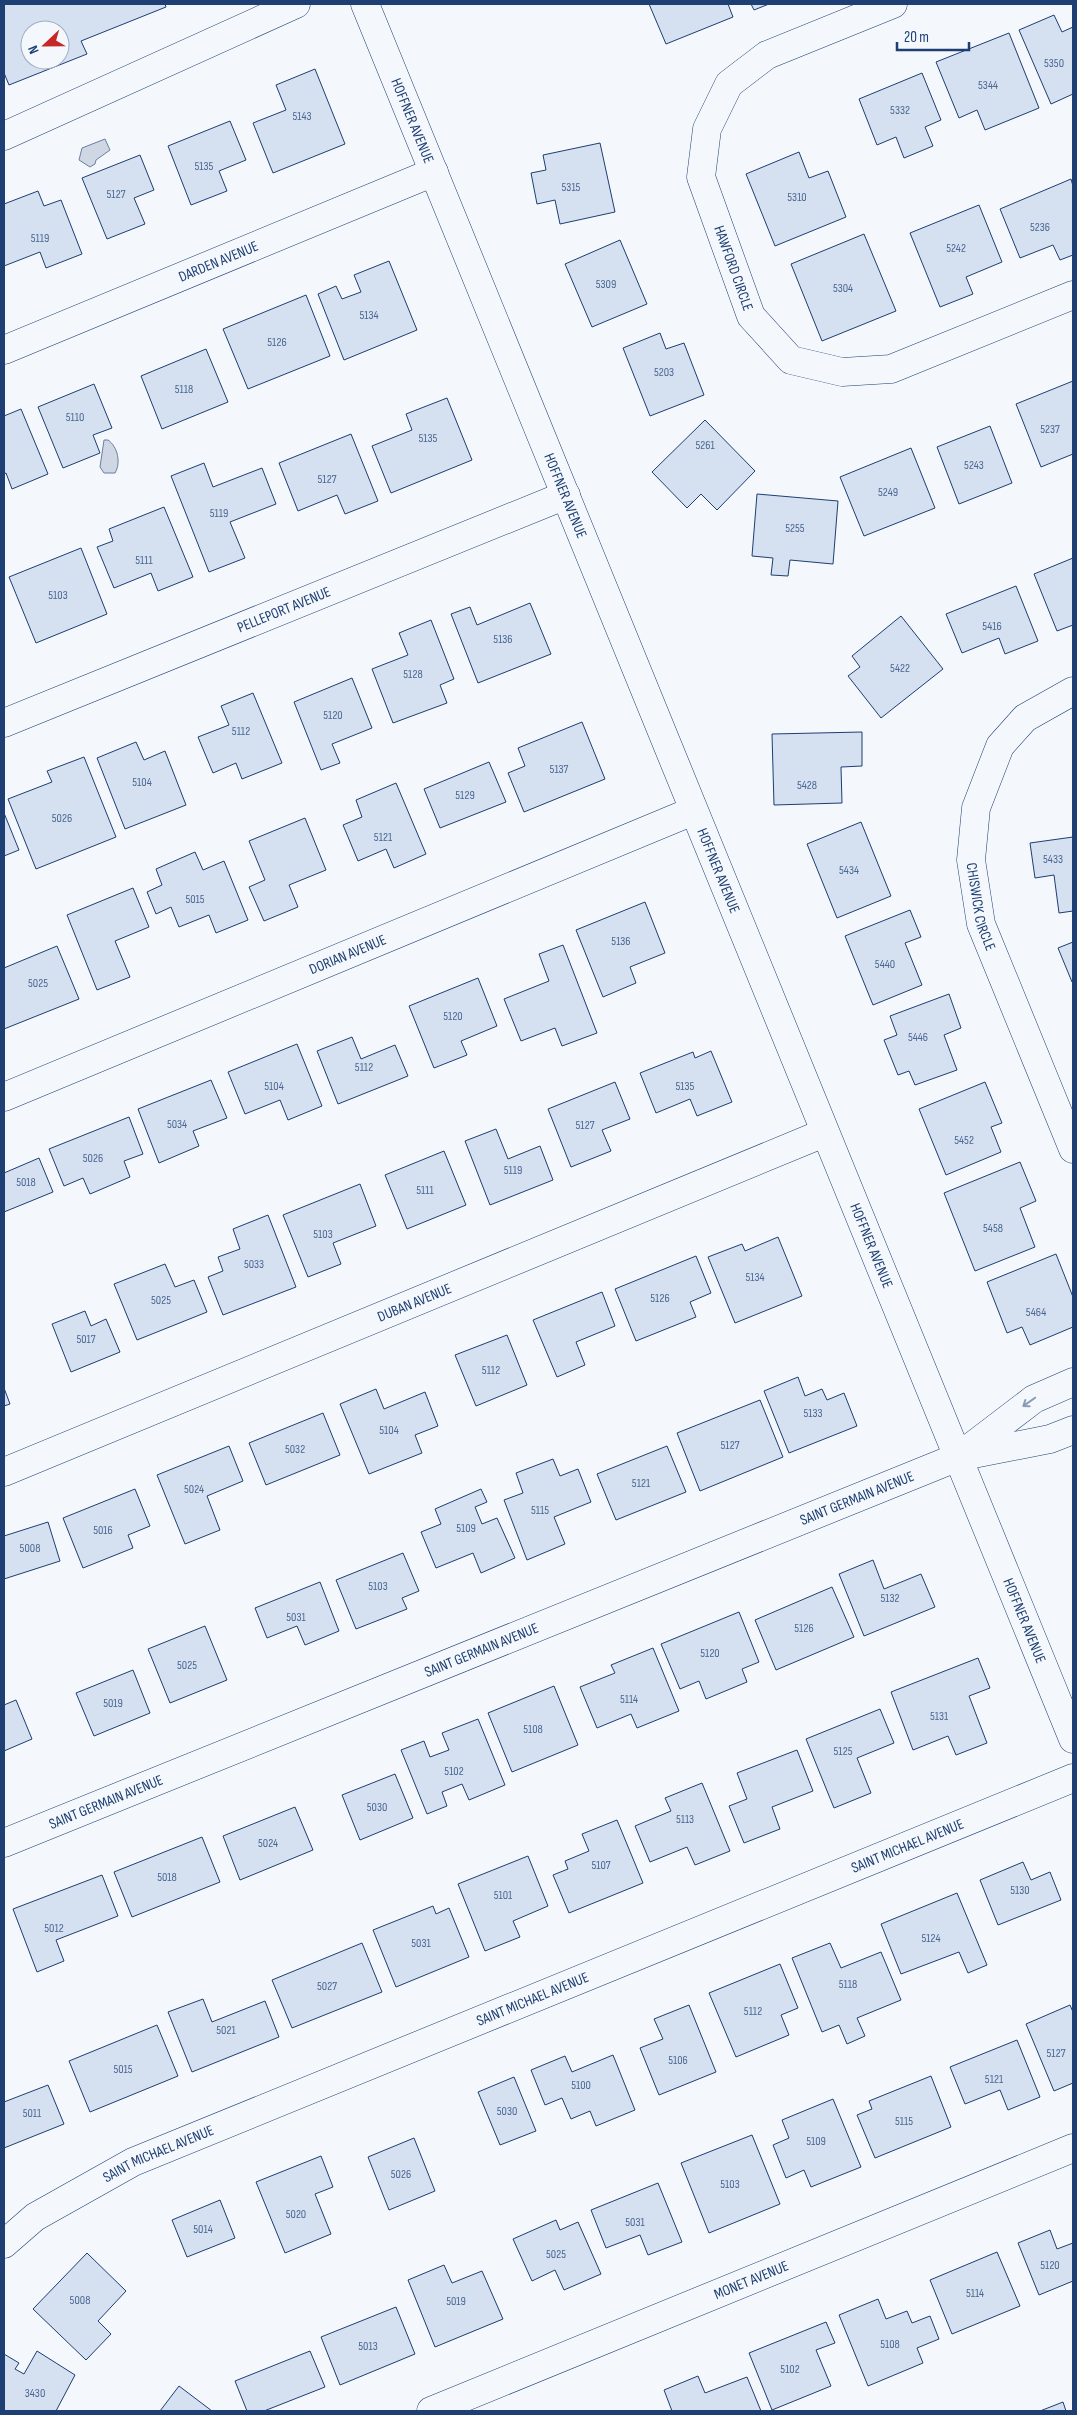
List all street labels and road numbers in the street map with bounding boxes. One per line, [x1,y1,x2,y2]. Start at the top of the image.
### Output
street label: HOFFNER AVENUE [387,75,438,166]
street label: HAWFORD CIRCLE [710,223,758,313]
street label: DARDEN AVENUE [176,236,261,286]
street label: HOFFNER AVENUE [540,450,591,541]
street label: PELLEPORT AVENUE [234,582,333,637]
street label: HOFFNER AVENUE [693,825,744,916]
street label: CHISWICK CIRCLE [962,861,1000,953]
street label: DORIAN AVENUE [306,930,389,979]
street label: HOFFNER AVENUE [846,1200,898,1291]
street label: DUBAN AVENUE [375,1279,454,1326]
street label: SAINT GERMAIN AVENUE [797,1466,917,1529]
street label: HOFFNER AVENUE [999,1575,1051,1666]
street label: SAINT GERMAIN AVENUE [422,1618,541,1681]
street label: SAINT GERMAIN AVENUE [46,1770,166,1833]
street label: SAINT MICHAEL AVENUE [848,1814,966,1877]
street label: SAINT MICHAEL AVENUE [473,1967,591,2030]
street label: SAINT MICHAEL AVENUE [99,2121,217,2187]
street label: MONET AVENUE [711,2256,791,2304]

